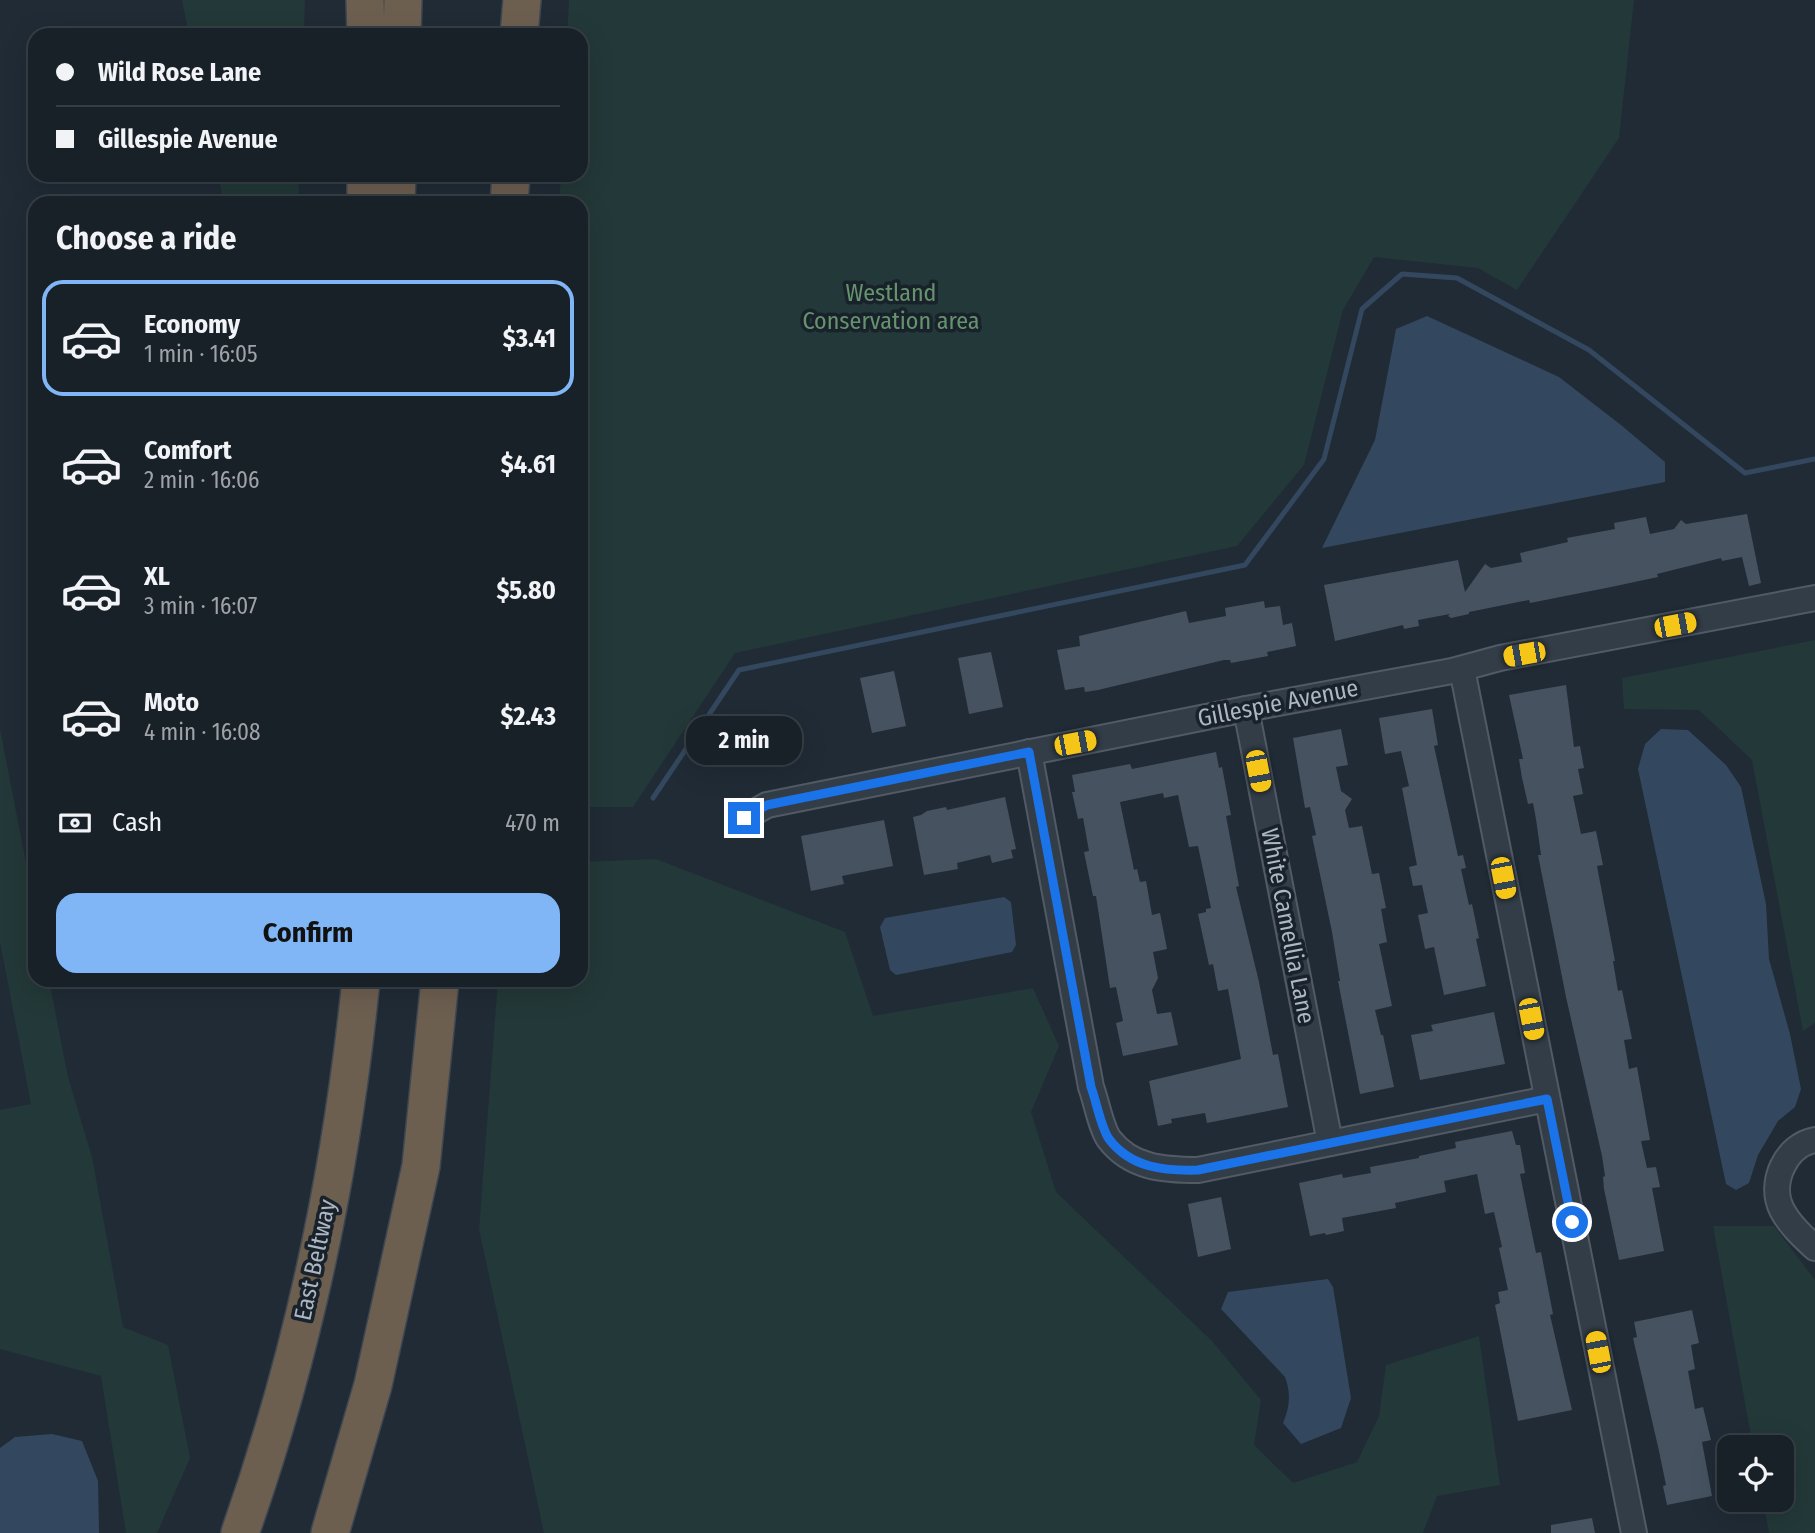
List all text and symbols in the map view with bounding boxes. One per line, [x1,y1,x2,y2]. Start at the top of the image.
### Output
text: Wild Rose Lane [98,57,261,88]
text: Gillespie Avenue [98,124,278,155]
text: Choose a ride [56,219,237,257]
park label: Westland Conservation area [802,279,980,335]
icon: car [60,307,123,370]
text: Economy [144,309,240,340]
text: $3.41 [503,323,556,354]
text: 1 min · 16:05 [144,340,257,368]
icon: car [60,433,123,496]
text: Comfort [144,435,232,466]
text: $4.61 [501,449,556,480]
text: 2 min · 16:06 [144,466,259,494]
icon: car [60,559,123,622]
text: XL [144,561,170,592]
text: $5.80 [496,575,556,606]
text: 3 min · 16:07 [144,592,257,620]
car [1653,611,1698,639]
car [1502,640,1547,668]
street label: Gillespie Avenue [1195,674,1361,732]
icon: car [60,685,123,748]
text: Moto [144,687,199,718]
text: $2.43 [501,701,556,732]
callout: 2 min [686,716,802,766]
text: 4 min · 16:08 [144,718,261,746]
text: 2 min [719,726,770,754]
car [1053,729,1098,757]
car [1244,748,1273,794]
route end [728,802,760,834]
icon: cash [56,804,94,842]
text: Cash [112,807,162,838]
text: 470 m [505,809,560,837]
street label: White Camellia Lane [1255,826,1321,1026]
car [1489,855,1518,901]
button: Confirm [56,893,560,973]
car [1517,996,1546,1042]
street label: East Beltway [289,1197,342,1323]
route start [1556,1206,1588,1238]
car [1584,1329,1613,1375]
map controls [1717,1435,1794,1512]
button: locate [1717,1435,1794,1512]

